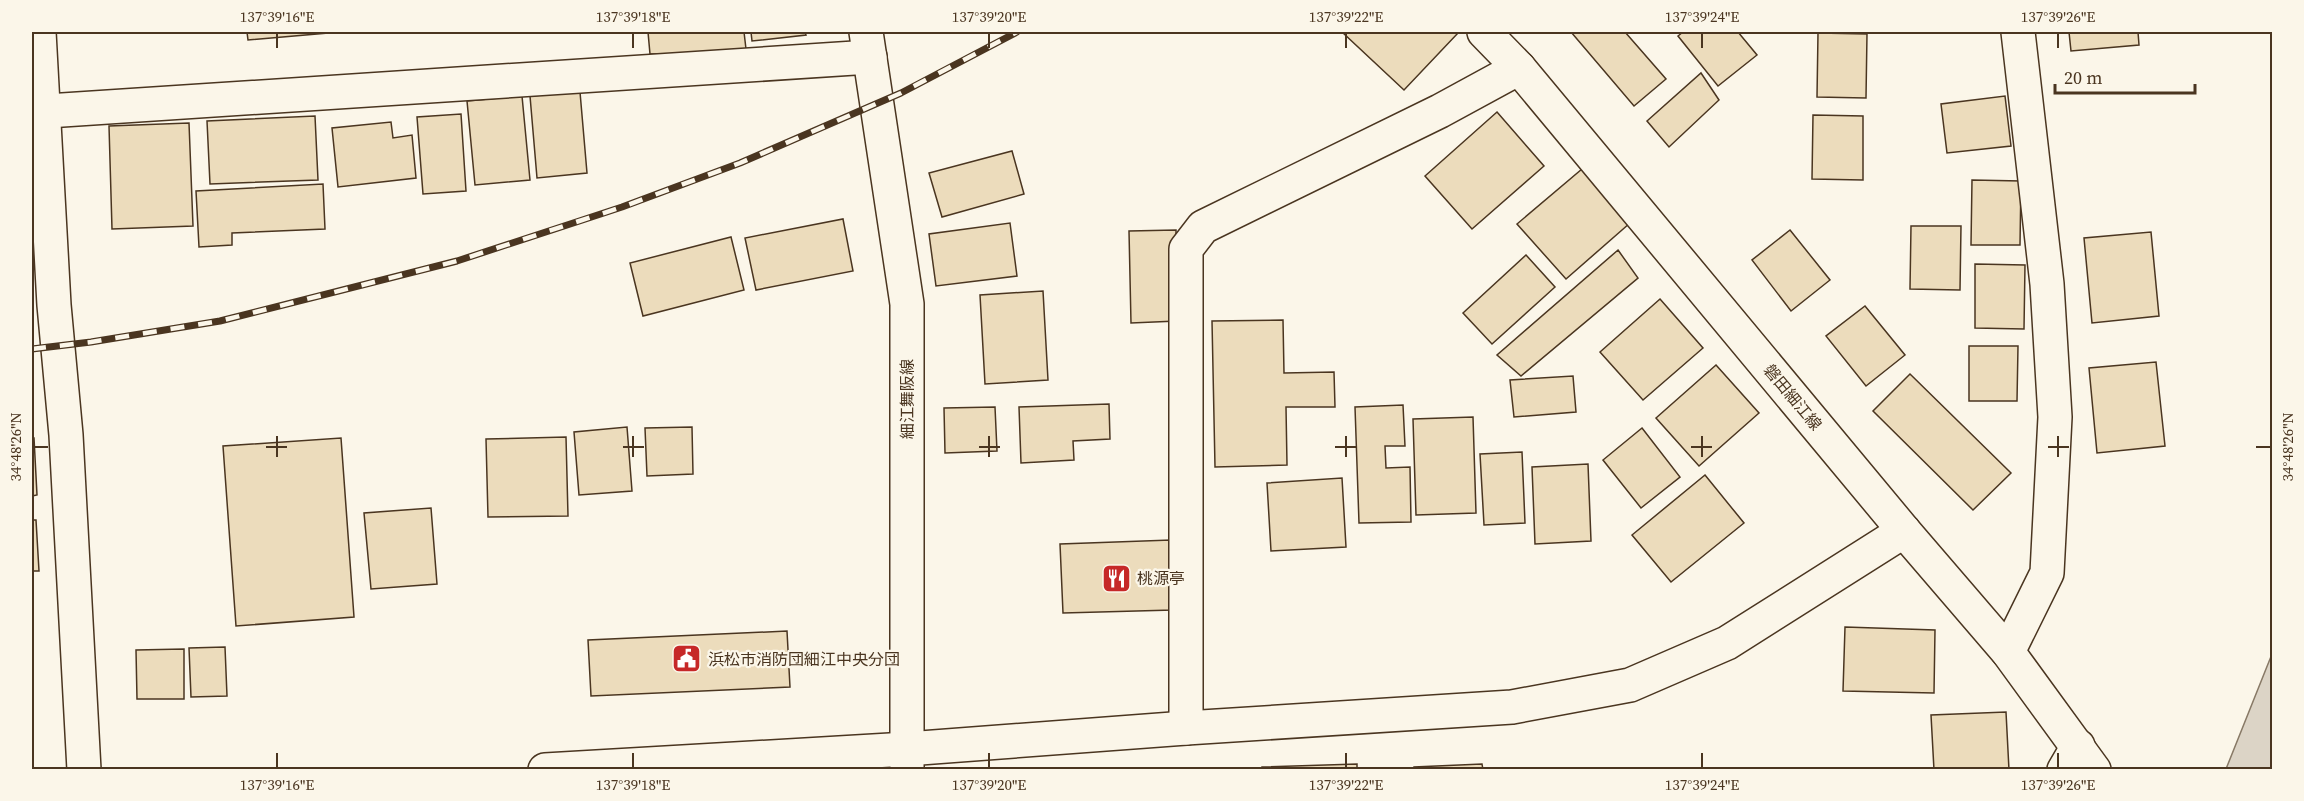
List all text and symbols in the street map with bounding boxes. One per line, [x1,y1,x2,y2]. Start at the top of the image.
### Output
text: 137°39'16"E [240,6,314,27]
text: 137°39'18"E [596,6,670,27]
text: 137°39'20"E [952,6,1026,27]
text: 137°39'22"E [1309,6,1383,27]
text: 137°39'24"E [1665,6,1739,27]
text: 137°39'26"E [2021,6,2095,27]
scale bar [2055,57,2194,95]
text: 20 m [2064,65,2102,90]
street label: 細江舞阪線 [896,359,918,439]
street label: 磐田細江線 [1759,359,1827,435]
text: 34°48'26"N [5,412,26,482]
text: 34°48'26"N [2277,412,2298,482]
restaurant icon: 桃源亭 [1100,562,1132,594]
place label: 桃源亭 [1137,567,1185,589]
public building icon: 浜松市消防団細江中央分団 [671,643,703,675]
place label: 浜松市消防団細江中央分団 [708,648,900,670]
text: 137°39'16"E [240,774,314,795]
text: 137°39'18"E [596,774,670,795]
text: 137°39'20"E [952,774,1026,795]
text: 137°39'22"E [1309,774,1383,795]
text: 137°39'24"E [1665,774,1739,795]
text: 137°39'26"E [2021,774,2095,795]

